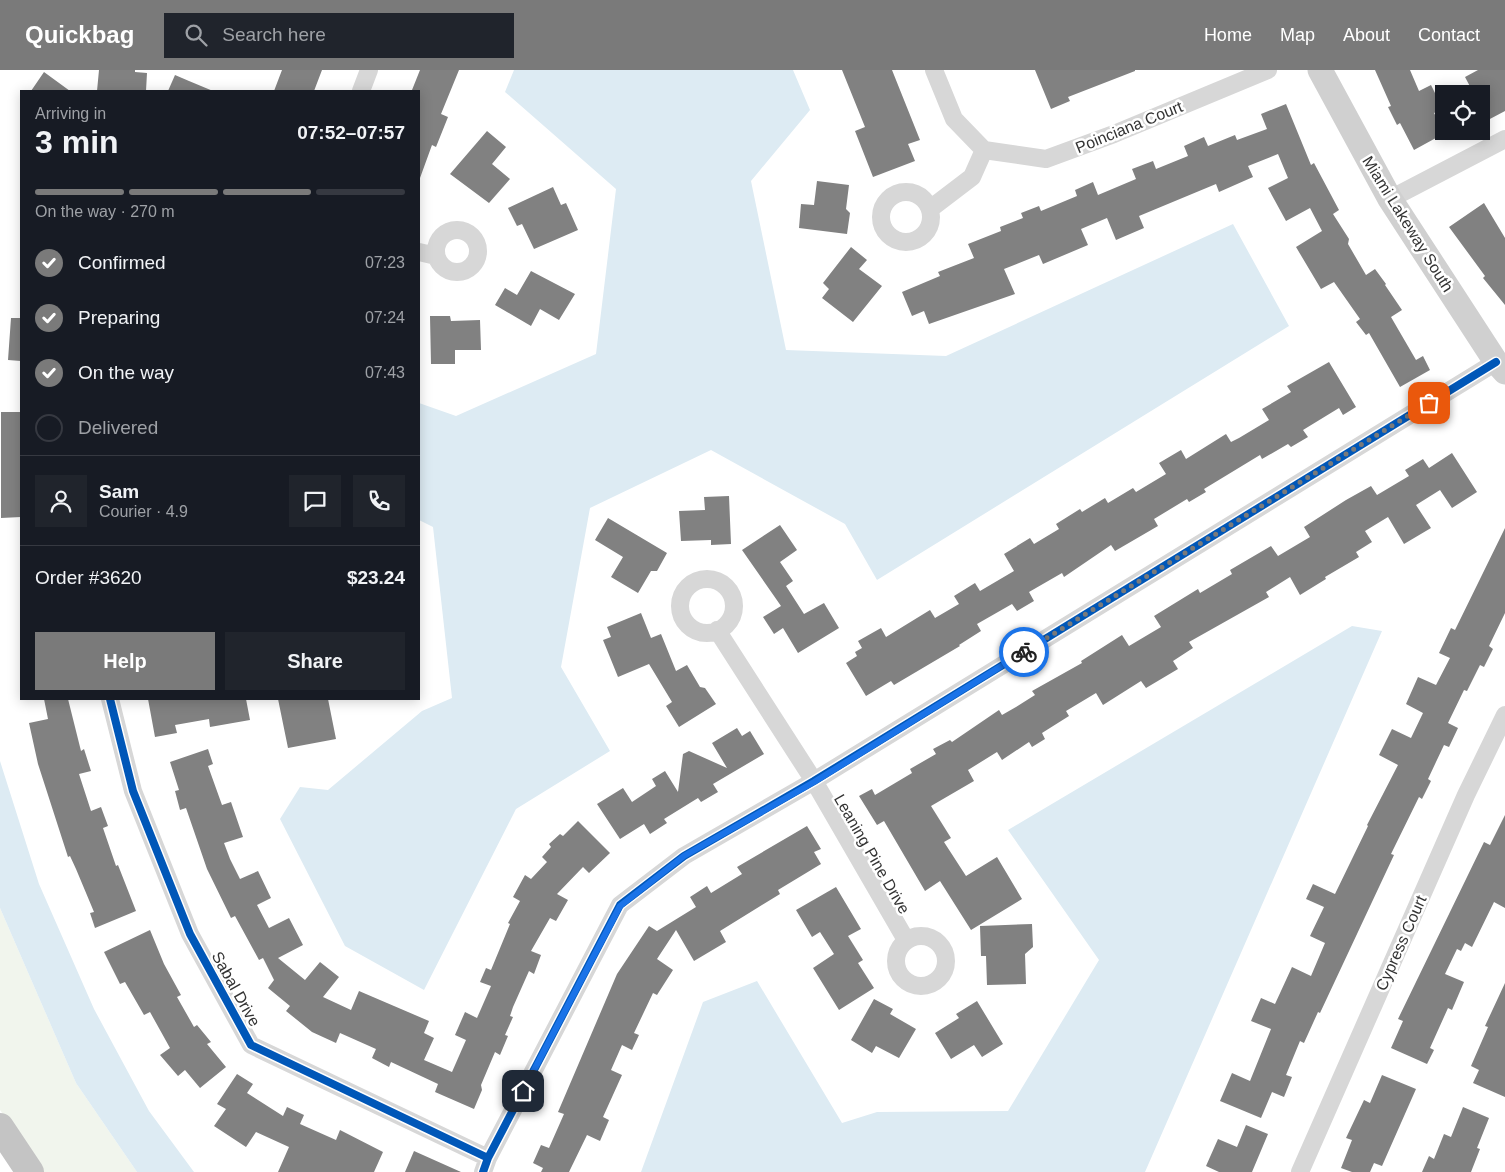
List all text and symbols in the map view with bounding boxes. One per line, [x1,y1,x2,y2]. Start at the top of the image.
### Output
search box [164,13,514,58]
text: Quickbag [25,21,134,48]
icon: search [182,21,210,49]
text: Search here [222,24,326,45]
text: Home [1204,25,1252,45]
text: Map [1280,25,1315,45]
text: About [1343,25,1390,45]
text: Contact [1418,25,1480,45]
map controls [1435,85,1490,140]
button: locate [1435,85,1490,140]
street label: Poinciana Court [1073,98,1185,156]
text: Arriving in [35,105,106,122]
text: 07:52–07:57 [297,122,405,143]
text: 3 min [35,124,119,160]
street label: Miami Lakeway South [1359,153,1457,295]
text: On the way · 270 m [35,203,175,220]
icon: check [35,249,63,277]
text: Confirmed [78,252,166,273]
text: 07:23 [365,254,405,271]
icon: check [35,304,63,332]
text: Preparing [78,307,160,328]
text: 07:24 [365,309,405,326]
icon: check [35,359,63,387]
text: On the way [78,362,174,383]
text: 07:43 [365,364,405,381]
pin [1408,382,1450,424]
icon: bag [1415,389,1443,417]
text: Delivered [78,417,158,438]
button: person [35,475,87,527]
button: chat [289,475,341,527]
button: phone [353,475,405,527]
text: Sam [99,481,139,502]
text: Courier · 4.9 [99,503,188,520]
text: Order #3620 [35,567,142,588]
text: $23.24 [347,567,405,588]
courier [999,627,1049,677]
button: Help [35,632,215,690]
button: Share [225,632,405,690]
icon: bike [1010,638,1038,666]
street label: Leaning Pine Drive [831,791,913,917]
street label: Cypress Court [1372,892,1430,993]
street label: Sabal Drive [209,949,264,1029]
pin [502,1070,544,1112]
icon: home [509,1077,537,1105]

